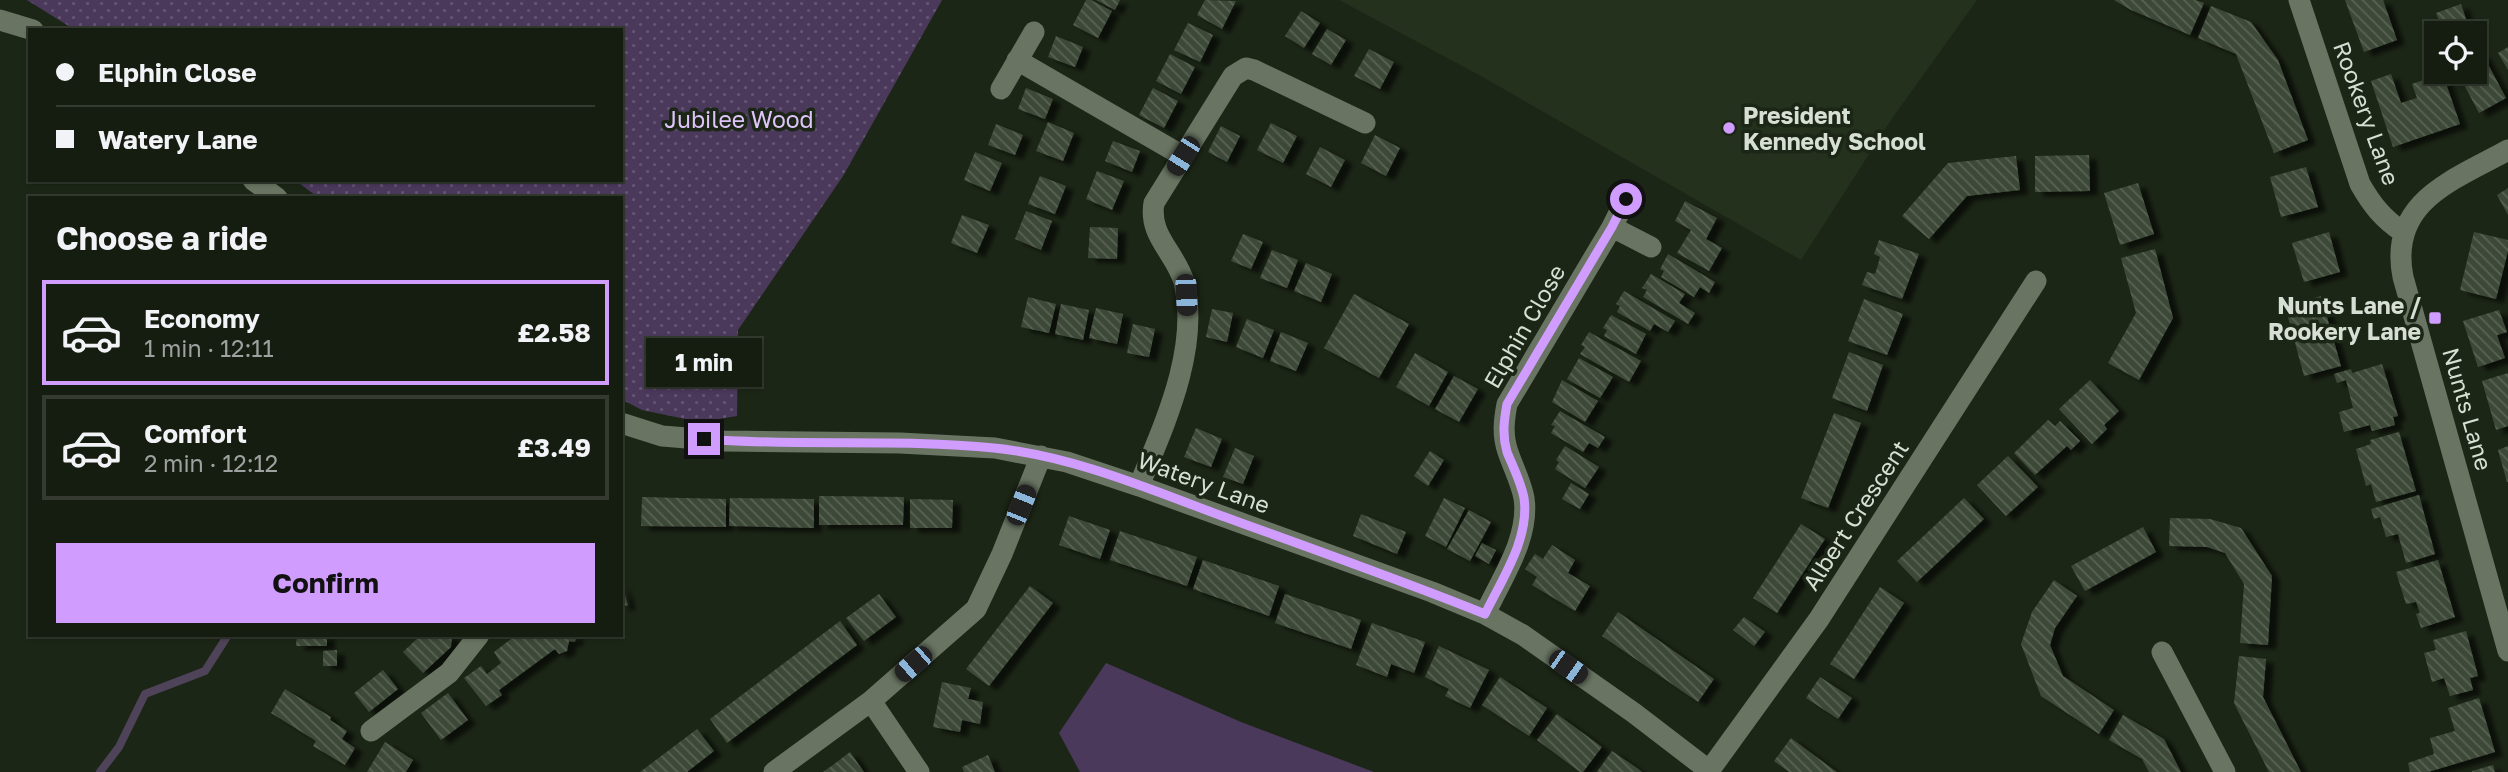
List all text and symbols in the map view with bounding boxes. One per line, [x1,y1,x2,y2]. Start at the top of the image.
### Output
map controls [2424,21,2487,84]
button: locate [2424,21,2487,84]
street label: Rookery Lane [2328,37,2406,189]
text: Elphin Close [98,57,257,88]
place label: President Kennedy School [1743,101,1926,155]
park label: Jubilee Wood [664,105,814,133]
marker: President Kennedy School [1721,120,1737,136]
text: Watery Lane [98,124,258,155]
car [1163,133,1204,179]
route start [1610,183,1642,215]
text: Choose a ride [56,219,268,257]
street label: Elphin Close [1477,259,1571,393]
car [1175,273,1198,317]
place label: Nunts Lane / Rookery Lane [2268,291,2421,345]
icon: car [60,301,123,364]
text: Economy [144,303,260,334]
marker: Nunts Lane / Rookery Lane [2427,310,2443,326]
text: £2.58 [517,317,591,348]
text: 1 min · 12:11 [144,334,274,362]
callout: 1 min [646,338,762,386]
street label: Nunts Lane [2437,344,2499,474]
text: 1 min [675,348,733,376]
icon: car [60,416,123,479]
text: Comfort [144,418,247,449]
route end [688,423,720,455]
text: £3.49 [517,432,591,463]
street label: Albert Crescent [1796,435,1914,595]
street label: Watery Lane [1134,445,1274,519]
text: 2 min · 12:12 [144,449,278,477]
car [1004,482,1039,528]
button: Confirm [56,543,595,623]
car [891,642,936,686]
car [1545,646,1592,688]

